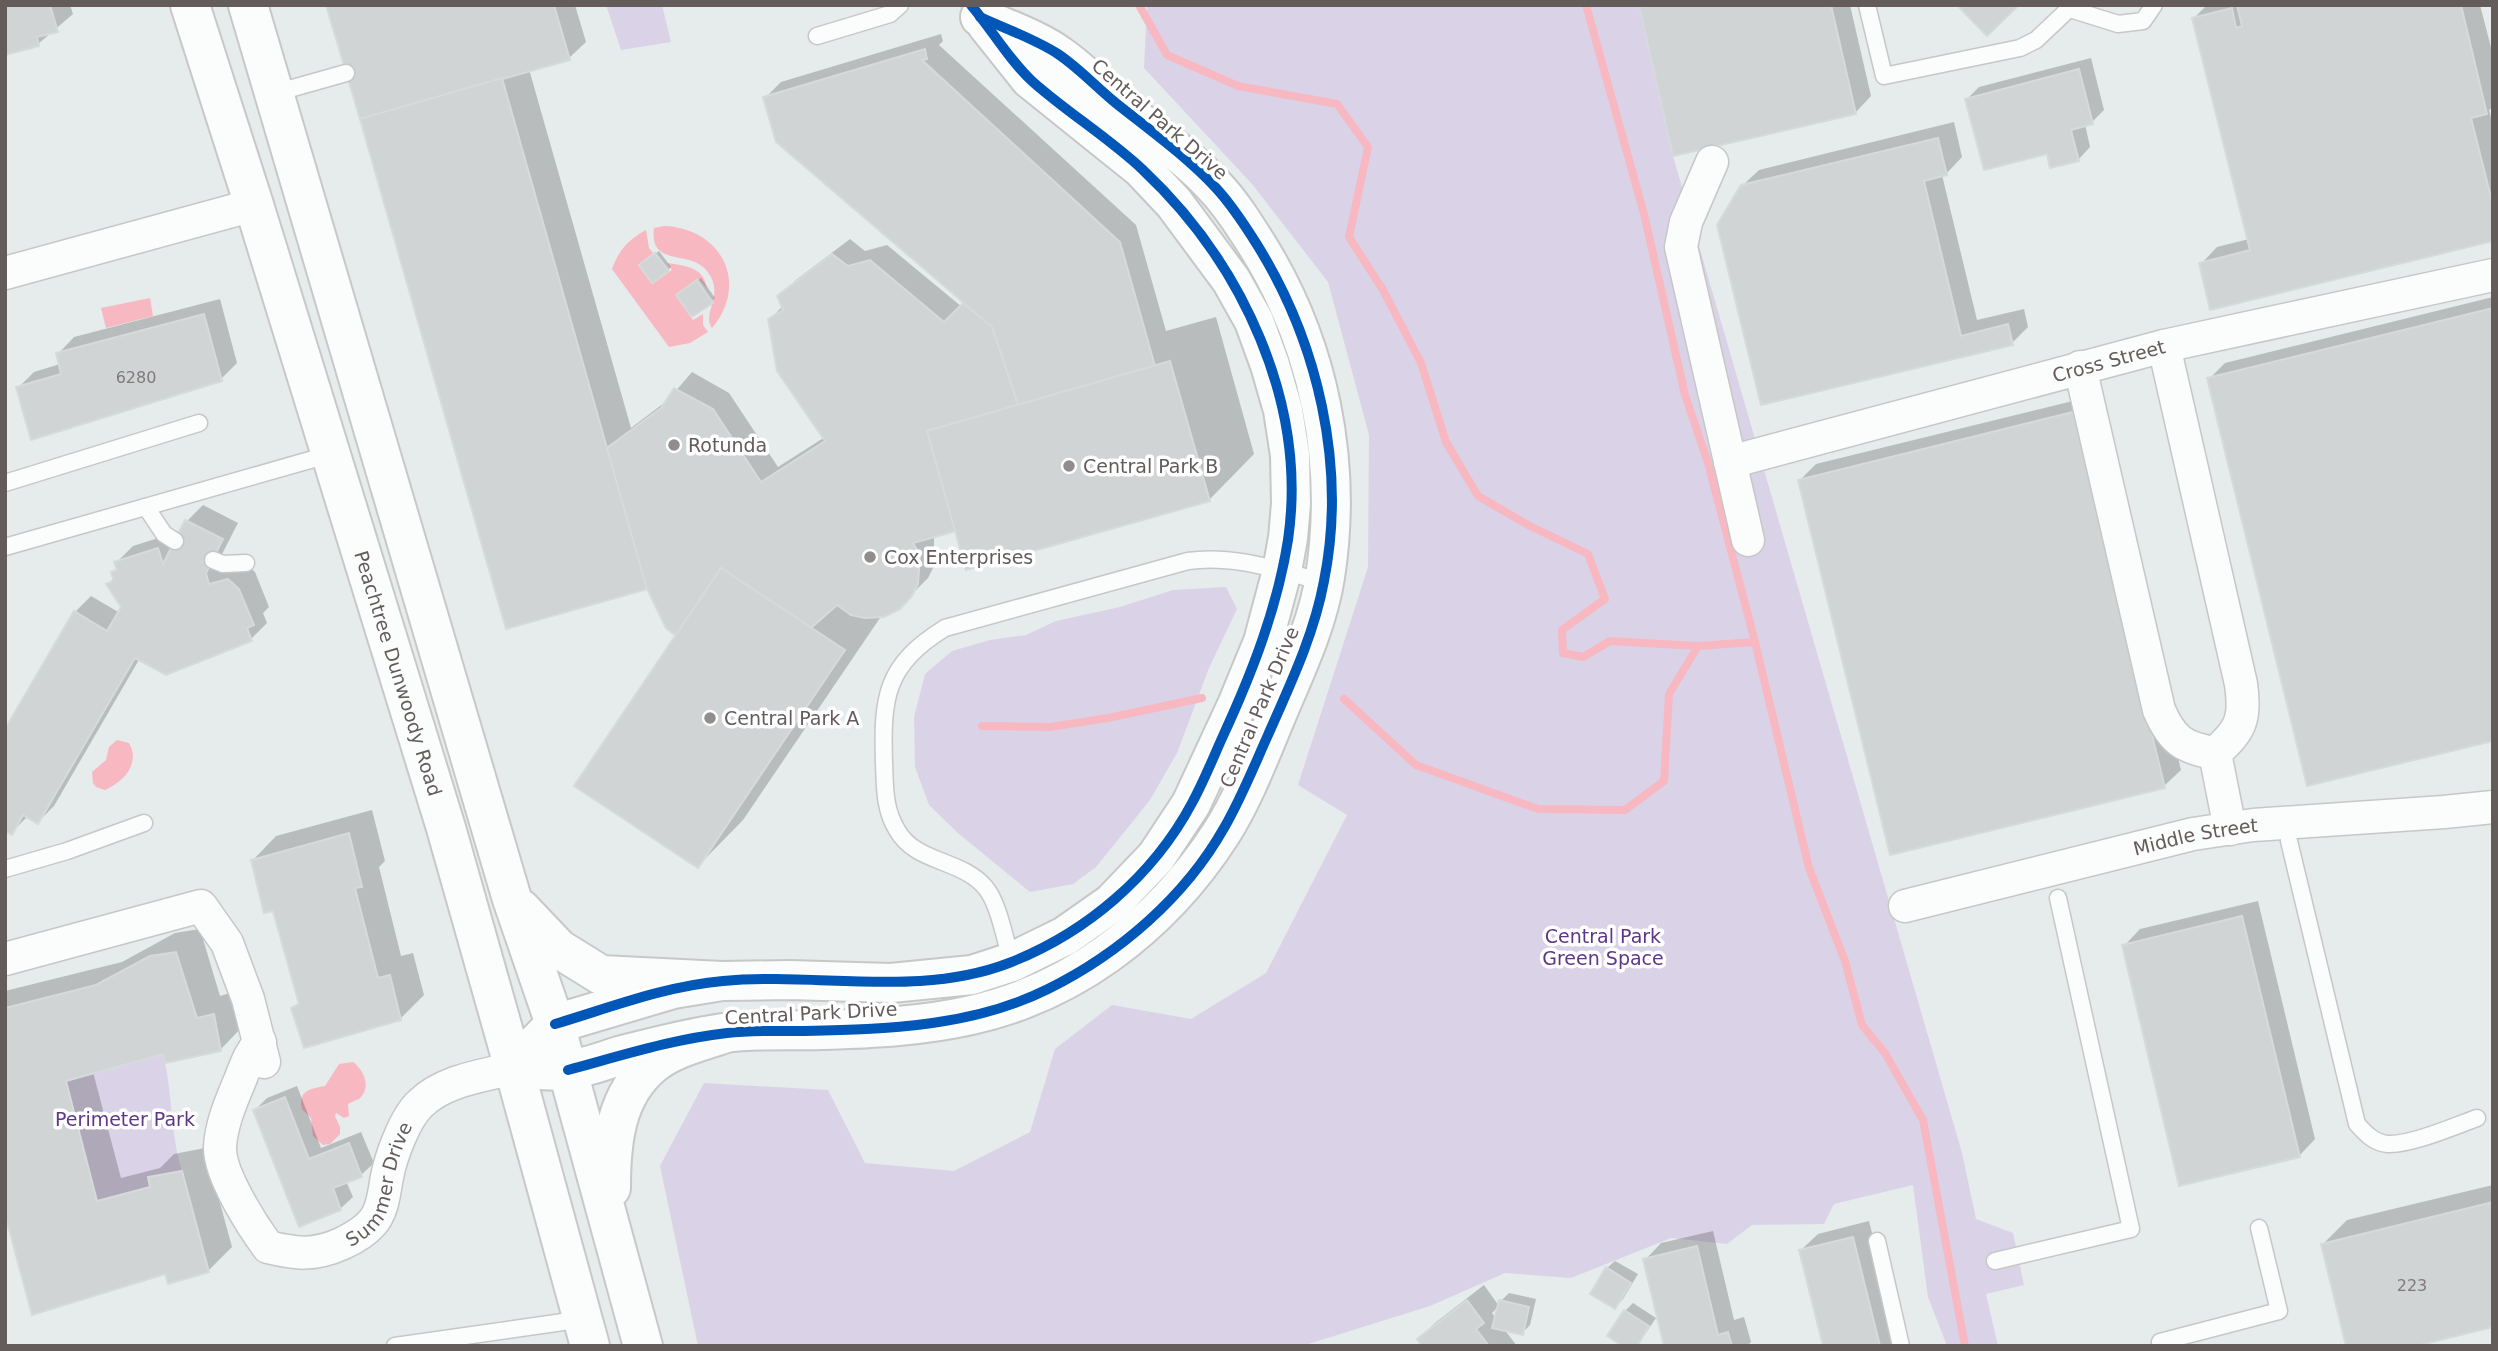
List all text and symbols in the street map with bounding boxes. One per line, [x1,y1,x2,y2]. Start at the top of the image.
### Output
street label: Central Park Drive [1088,54,1232,184]
street label: Cross Street [2050,335,2168,386]
house number: 6280 [116,368,156,387]
place label: Rotunda [688,434,767,456]
marker: Rotunda [666,437,682,453]
place label: Central Park B [1083,455,1218,477]
marker: Central Park B [1061,458,1077,474]
place label: Cox Enterprises [884,546,1033,568]
street label: Peachtree Dunwoody Road [350,548,446,799]
marker: Cox Enterprises [862,549,878,565]
street label: Central Park Drive [1215,623,1303,791]
place label: Central Park A [724,707,859,729]
marker: Central Park A [702,710,718,726]
street label: Middle Street [2131,814,2259,860]
park label: Central Park Green Space [1542,925,1664,969]
street label: Central Park Drive [724,997,898,1029]
park label: Perimeter Park [55,1108,195,1130]
street label: Summer Drive [342,1118,416,1251]
house number: 223 [2397,1276,2427,1295]

